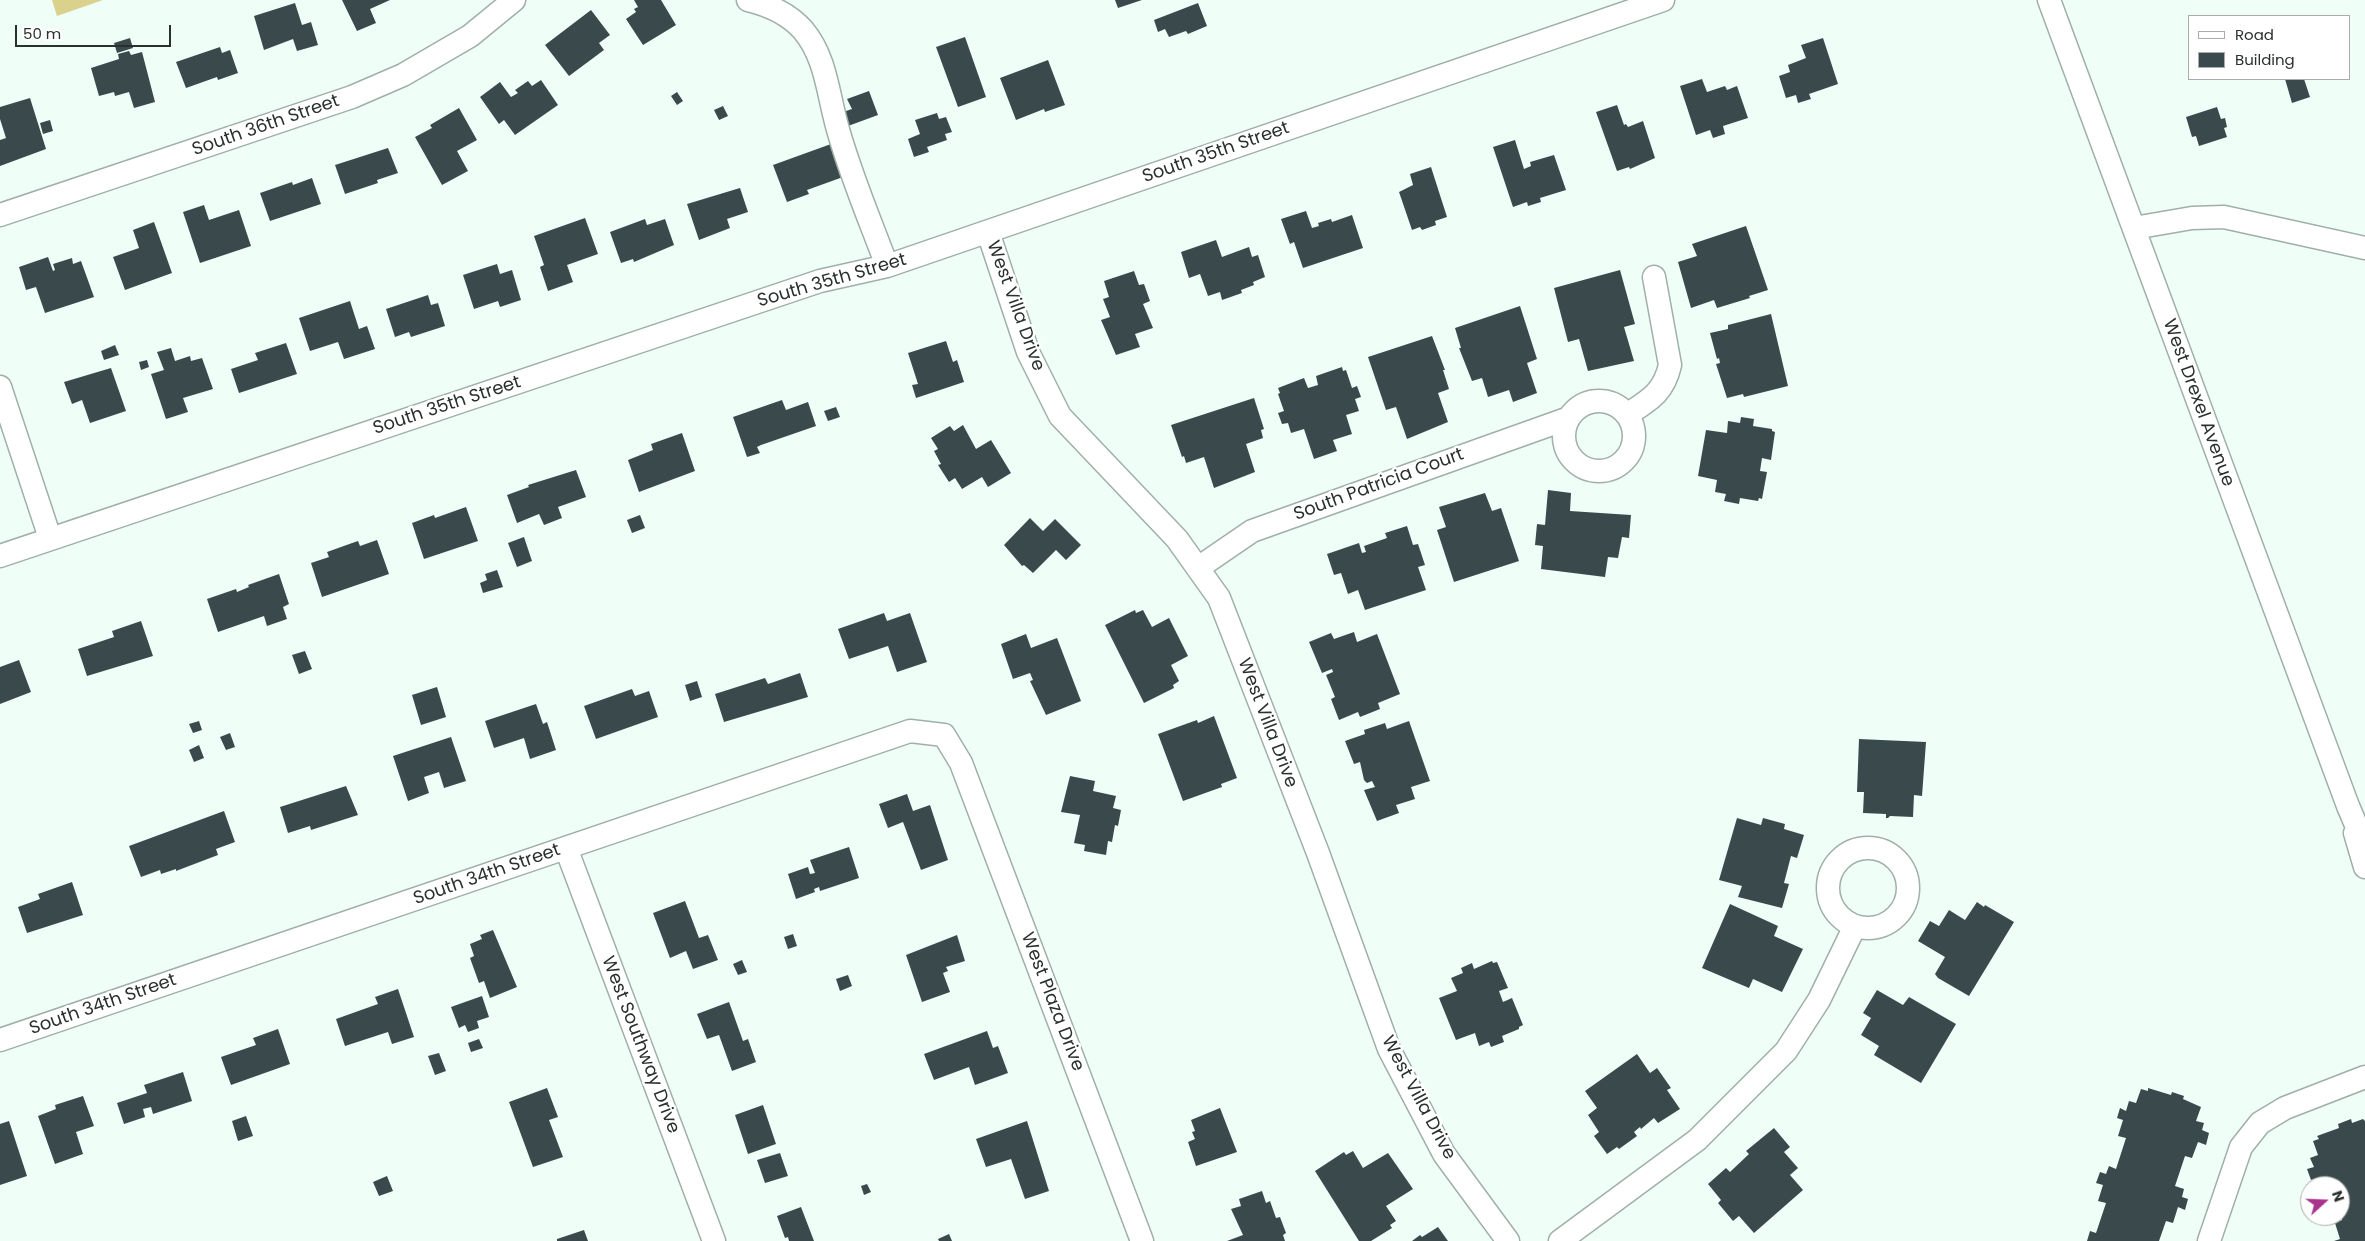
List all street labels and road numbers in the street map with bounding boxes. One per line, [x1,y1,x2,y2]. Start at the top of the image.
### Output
street label: South 36th Street [190,91,342,161]
street label: South 35th Street [1140,118,1292,188]
street label: West Villa Drive [981,238,1049,374]
street label: South 35th Street [755,249,909,313]
street label: West Drexel Avenue [2158,316,2238,490]
street label: South 35th Street [370,372,524,440]
street label: South Patricia Court [1291,444,1467,526]
street label: West Villa Drive [1232,655,1302,791]
street label: South 34th Street [411,840,563,910]
street label: West Plaza Drive [1016,930,1088,1074]
street label: West Southway Drive [596,953,684,1137]
street label: South 34th Street [27,970,179,1040]
street label: West Villa Drive [1376,1032,1460,1164]

